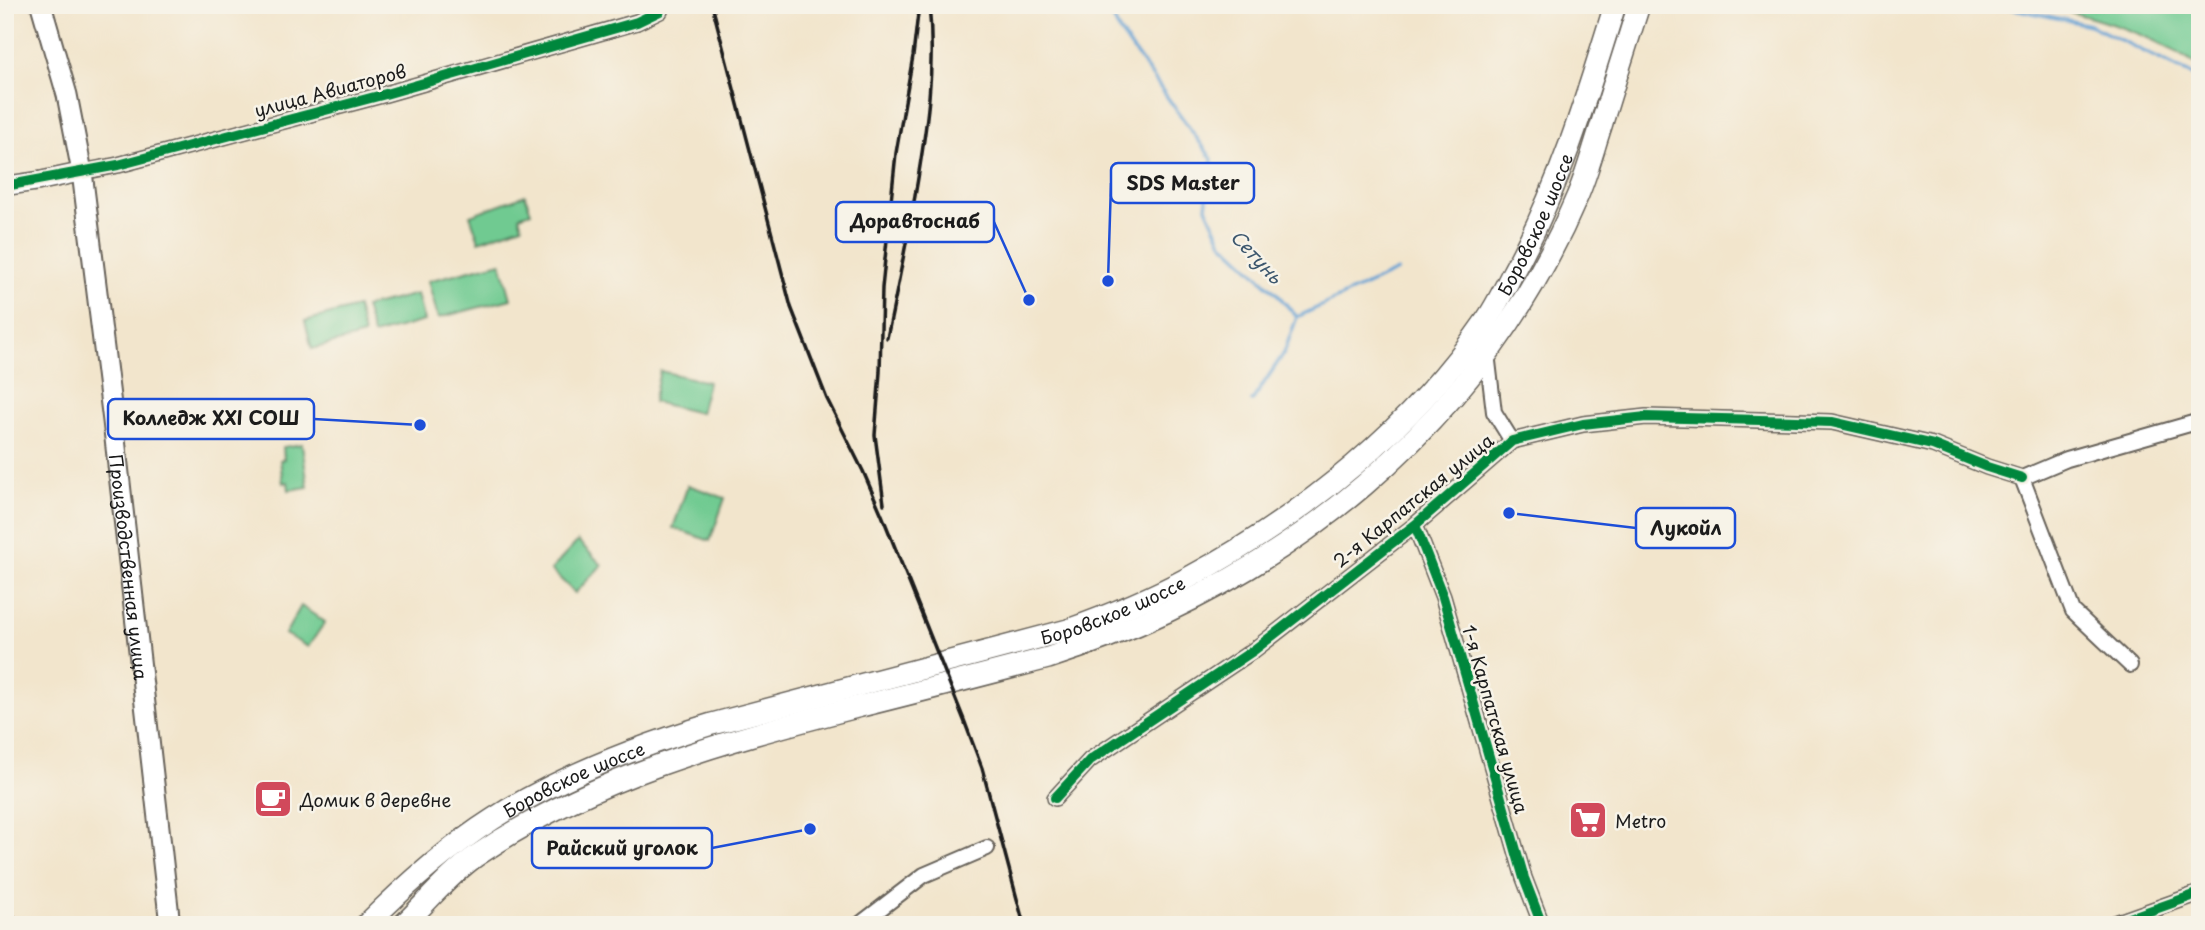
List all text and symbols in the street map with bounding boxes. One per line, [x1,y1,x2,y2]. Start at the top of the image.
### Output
street label: улица Авиаторов [251,57,409,123]
street label: Боровское шоссе [1490,149,1579,300]
callout: SDS Master [1111,163,1254,203]
text: SDS Master [1126,168,1240,196]
callout: Доравтоснаб [836,202,994,242]
text: Доравтоснаб [849,206,980,234]
water label: Сетунь [1225,223,1290,290]
callout: Колледж XXI СОШ [108,399,314,439]
text: Колледж XXI СОШ [122,403,300,431]
street label: 2-я Карпатская улица [1327,426,1500,573]
street label: Производственная улица [103,453,156,682]
callout: Лукойл [1636,508,1735,548]
text: Лукойл [1650,513,1722,541]
street label: Боровское шоссе [1037,569,1189,650]
street label: 1-я Карпатская улица [1456,621,1536,817]
street label: Боровское шоссе [497,734,648,823]
cafe icon: Домик в деревне [252,778,294,820]
place label: Домик в деревне [299,786,452,813]
supermarket icon: Metro [1567,799,1609,841]
place label: Metro [1615,807,1666,834]
callout: Райский уголок [532,828,712,868]
text: Райский уголок [546,833,699,861]

